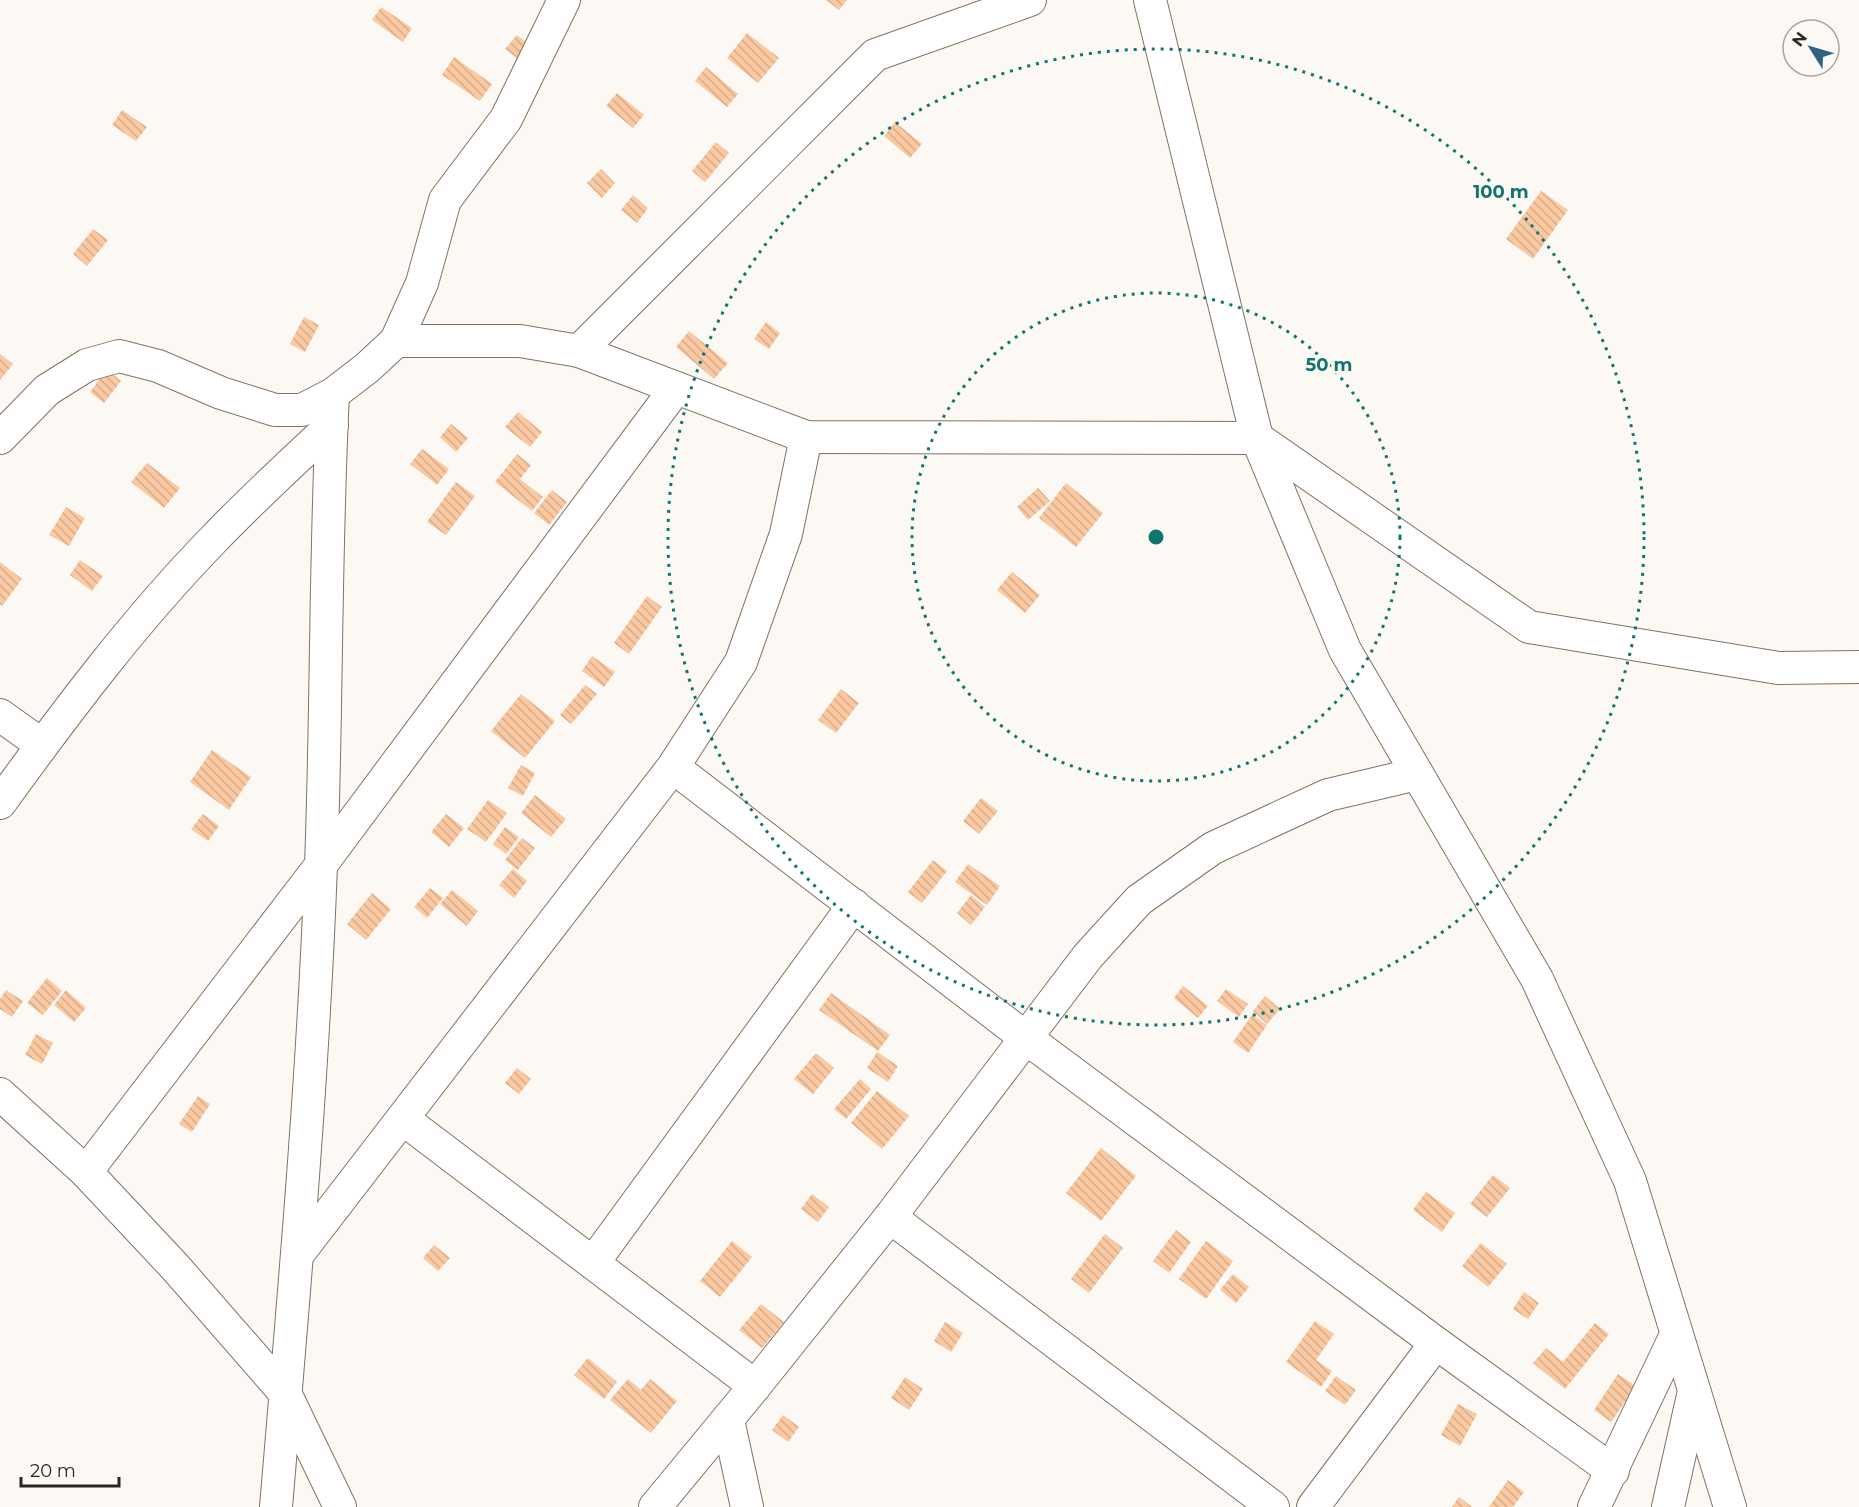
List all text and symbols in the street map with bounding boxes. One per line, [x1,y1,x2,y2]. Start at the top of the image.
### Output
north arrow [1781,18,1841,78]
text: N [1788,28,1811,50]
text: 100 m [1473,181,1529,203]
text: 50 m [1306,354,1352,376]
centre of rings [1146,527,1166,547]
scale bar [21,1450,118,1488]
text: 20 m [30,1460,76,1482]

